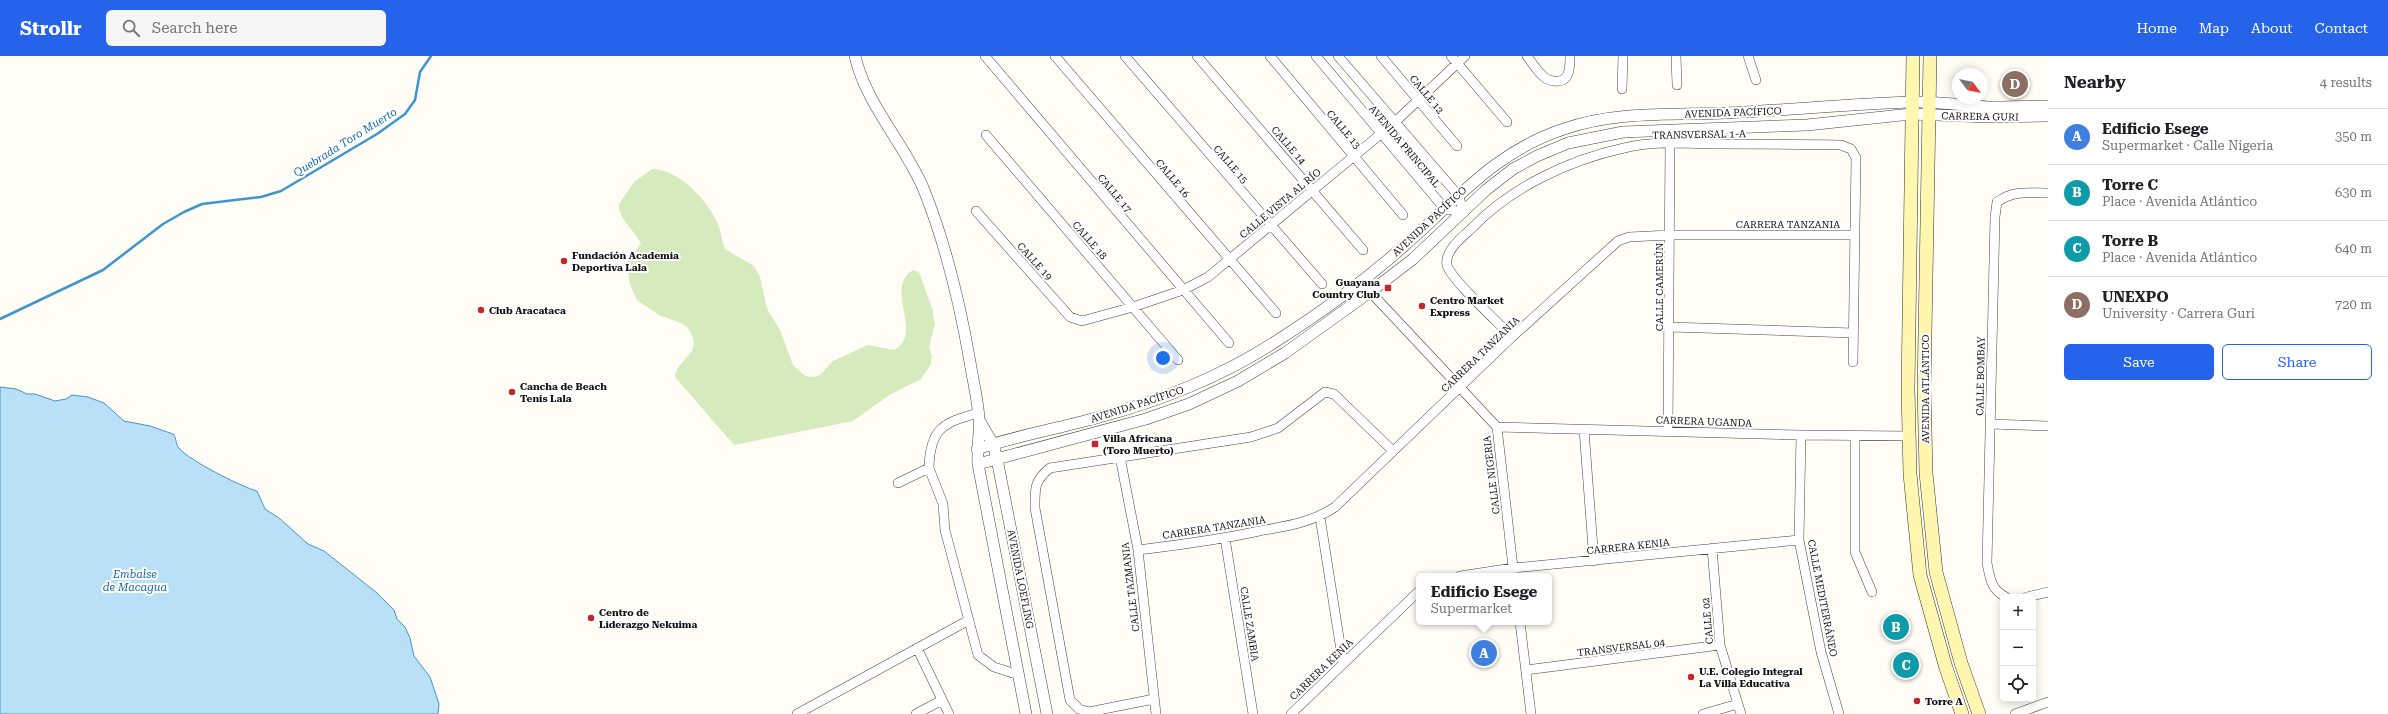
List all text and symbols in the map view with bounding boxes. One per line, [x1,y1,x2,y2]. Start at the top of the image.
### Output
search box [106,10,386,46]
text: Strollr [20,17,82,40]
icon: search [120,17,142,39]
text: Search here [152,19,238,37]
text: Home [2136,20,2177,36]
text: Map [2199,20,2229,36]
text: About [2251,20,2293,36]
text: Contact [2315,20,2368,36]
north arrow [1952,68,1988,104]
pin: D [2002,69,2028,99]
text: Nearby [2064,72,2126,92]
street label: CALLE 12 [1407,73,1446,116]
text: 4 results [2320,75,2372,90]
street label: AVENIDA PRINCIPAL [1367,103,1442,190]
water label: Quebrada Toro Muerto [291,105,399,179]
street label: AVENIDA PACÍFICO [1684,105,1782,120]
street label: CALLE 13 [1324,108,1363,151]
street label: CARRERA GURI [1941,110,2019,123]
text: Edificio Esege [2102,120,2209,138]
street label: CALLE 14 [1269,124,1308,167]
street label: TRANSVERSAL 1-A [1652,128,1746,141]
text: A [2072,129,2082,144]
text: 350 m [2335,129,2372,144]
text: Supermarket · Calle Nigeria [2102,138,2273,153]
street label: CALLE 15 [1211,143,1250,186]
street label: CALLE 16 [1153,157,1192,200]
street label: CALLE VISTA AL RÍO [1238,166,1323,241]
street label: CALLE 17 [1095,172,1134,215]
text: Torre C [2102,176,2158,194]
street label: AVENIDA PACÍFICO [1390,184,1469,259]
text: B [2072,185,2082,200]
text: 630 m [2335,185,2372,200]
text: Place · Avenida Atlántico [2102,194,2257,209]
street label: CALLE 18 [1070,219,1109,262]
street label: CARRERA TANZANIA [1736,219,1840,230]
text: Torre B [2102,232,2158,250]
street label: CALLE 19 [1015,240,1055,283]
text: C [2072,241,2082,256]
text: 640 m [2335,241,2372,256]
street label: CALLE CAMERÚN [1654,243,1665,331]
place label: Fundación Academia Deportiva Lala [572,250,679,273]
text: Place · Avenida Atlántico [2102,250,2257,265]
marker: Fundación Academia Deportiva Lala [559,256,569,266]
place label: Guayana Country Club [1312,277,1380,300]
marker: Guayana Country Club [1383,283,1393,293]
text: UNEXPO [2102,288,2169,306]
place label: Centro Market Express [1430,295,1504,318]
text: D [2072,297,2082,312]
text: 720 m [2335,297,2372,312]
marker: Centro Market Express [1417,301,1427,311]
marker: Club Aracataca [476,305,486,315]
place label: Club Aracataca [489,305,566,316]
text: University · Carrera Guri [2102,306,2255,321]
street label: CARRERA TANZANIA [1439,314,1522,395]
street label: AVENIDA ATLÁNTICO [1920,335,1931,443]
street label: CALLE BOMBAY [1974,336,1987,416]
button: Save [2064,344,2214,380]
button: Share [2222,344,2372,380]
your location [1153,348,1173,368]
place label: Cancha de Beach Tenis Lala [520,381,607,404]
street label: AVENIDA PACÍFICO [1089,384,1185,425]
marker: Cancha de Beach Tenis Lala [507,387,517,397]
street label: CARRERA UGANDA [1656,414,1752,429]
place label: Villa Africana (Toro Muerto) [1103,433,1174,456]
street label: CALLE NIGERIA [1481,435,1502,515]
marker: Villa Africana (Toro Muerto) [1090,439,1100,449]
street label: CARRERA TANZANIA [1162,514,1266,541]
street label: AVENIDA LOEFLING [1005,529,1036,630]
street label: CARRERA KENIA [1586,537,1670,556]
street label: CALLE MEDITERRÁNEO [1806,539,1839,658]
street label: CALLE TAZMANIA [1120,541,1141,632]
water label: Embalse de Macagua [103,568,168,594]
popup [1416,573,1552,625]
text: Edificio Esege [1431,583,1537,601]
street label: CALLE ZAMBIA [1238,586,1261,662]
map controls [2000,594,2036,702]
button: + [2000,594,2036,630]
street label: CALLE 02 [1700,597,1715,645]
text: Supermarket [1431,601,1512,616]
place label: Centro de Liderazgo Nekuima [599,607,697,630]
pin: B [1883,612,1909,642]
marker: Centro de Liderazgo Nekuima [586,613,596,623]
button: − [2000,630,2036,666]
street label: CARRERA KENIA [1287,636,1355,702]
street label: TRANSVERSAL 04 [1577,637,1666,658]
pin: A [1471,638,1497,668]
pin: C [1893,650,1919,680]
place label: U.E. Colegio Integral La Villa Educativa [1699,666,1803,689]
button: locate [2000,666,2036,702]
marker: U.E. Colegio Integral La Villa Educativa [1686,672,1696,682]
marker: Torre A [1912,696,1922,706]
place label: Torre A [1925,696,1963,707]

